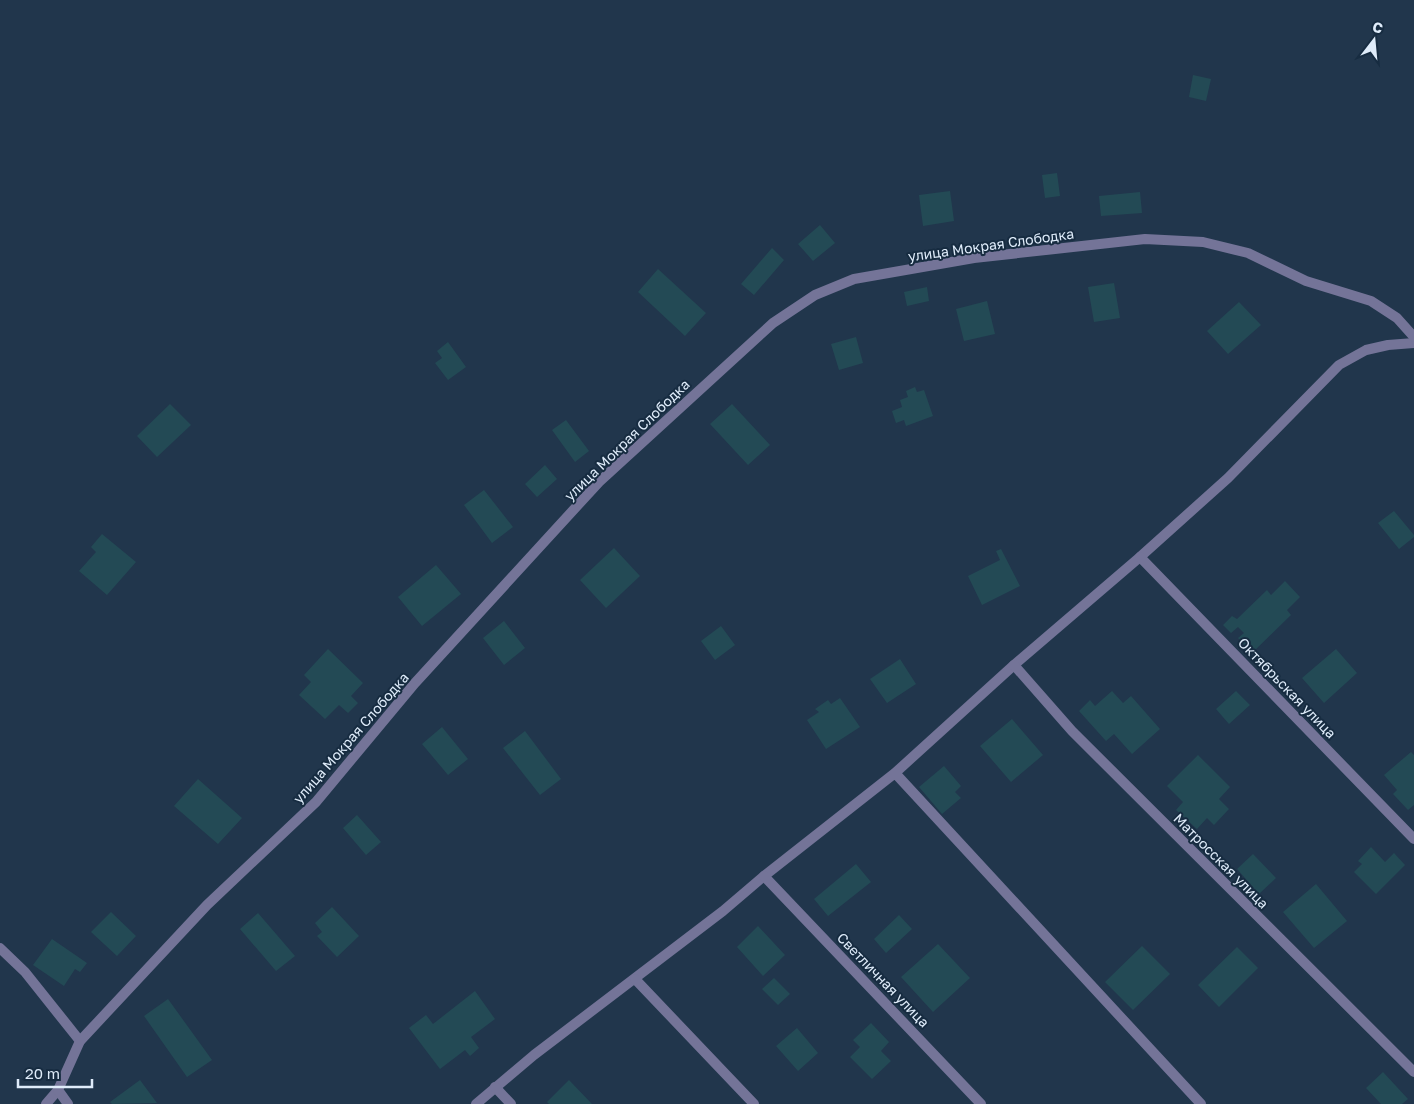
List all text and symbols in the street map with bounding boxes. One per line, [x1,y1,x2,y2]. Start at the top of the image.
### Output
north arrow [1349,15,1399,65]
text: С [1371,17,1385,37]
street label: улица Мокрая Слободка [907,224,1075,265]
street label: улица Мокрая Слободка [560,375,693,504]
street label: Октябрьская улица [1235,634,1340,742]
street label: улица Мокрая Слободка [289,669,412,806]
street label: Матросская улица [1170,810,1272,912]
street label: Светличная улица [834,929,933,1031]
scale bar [18,1056,91,1088]
text: 20 m [25,1064,60,1082]

